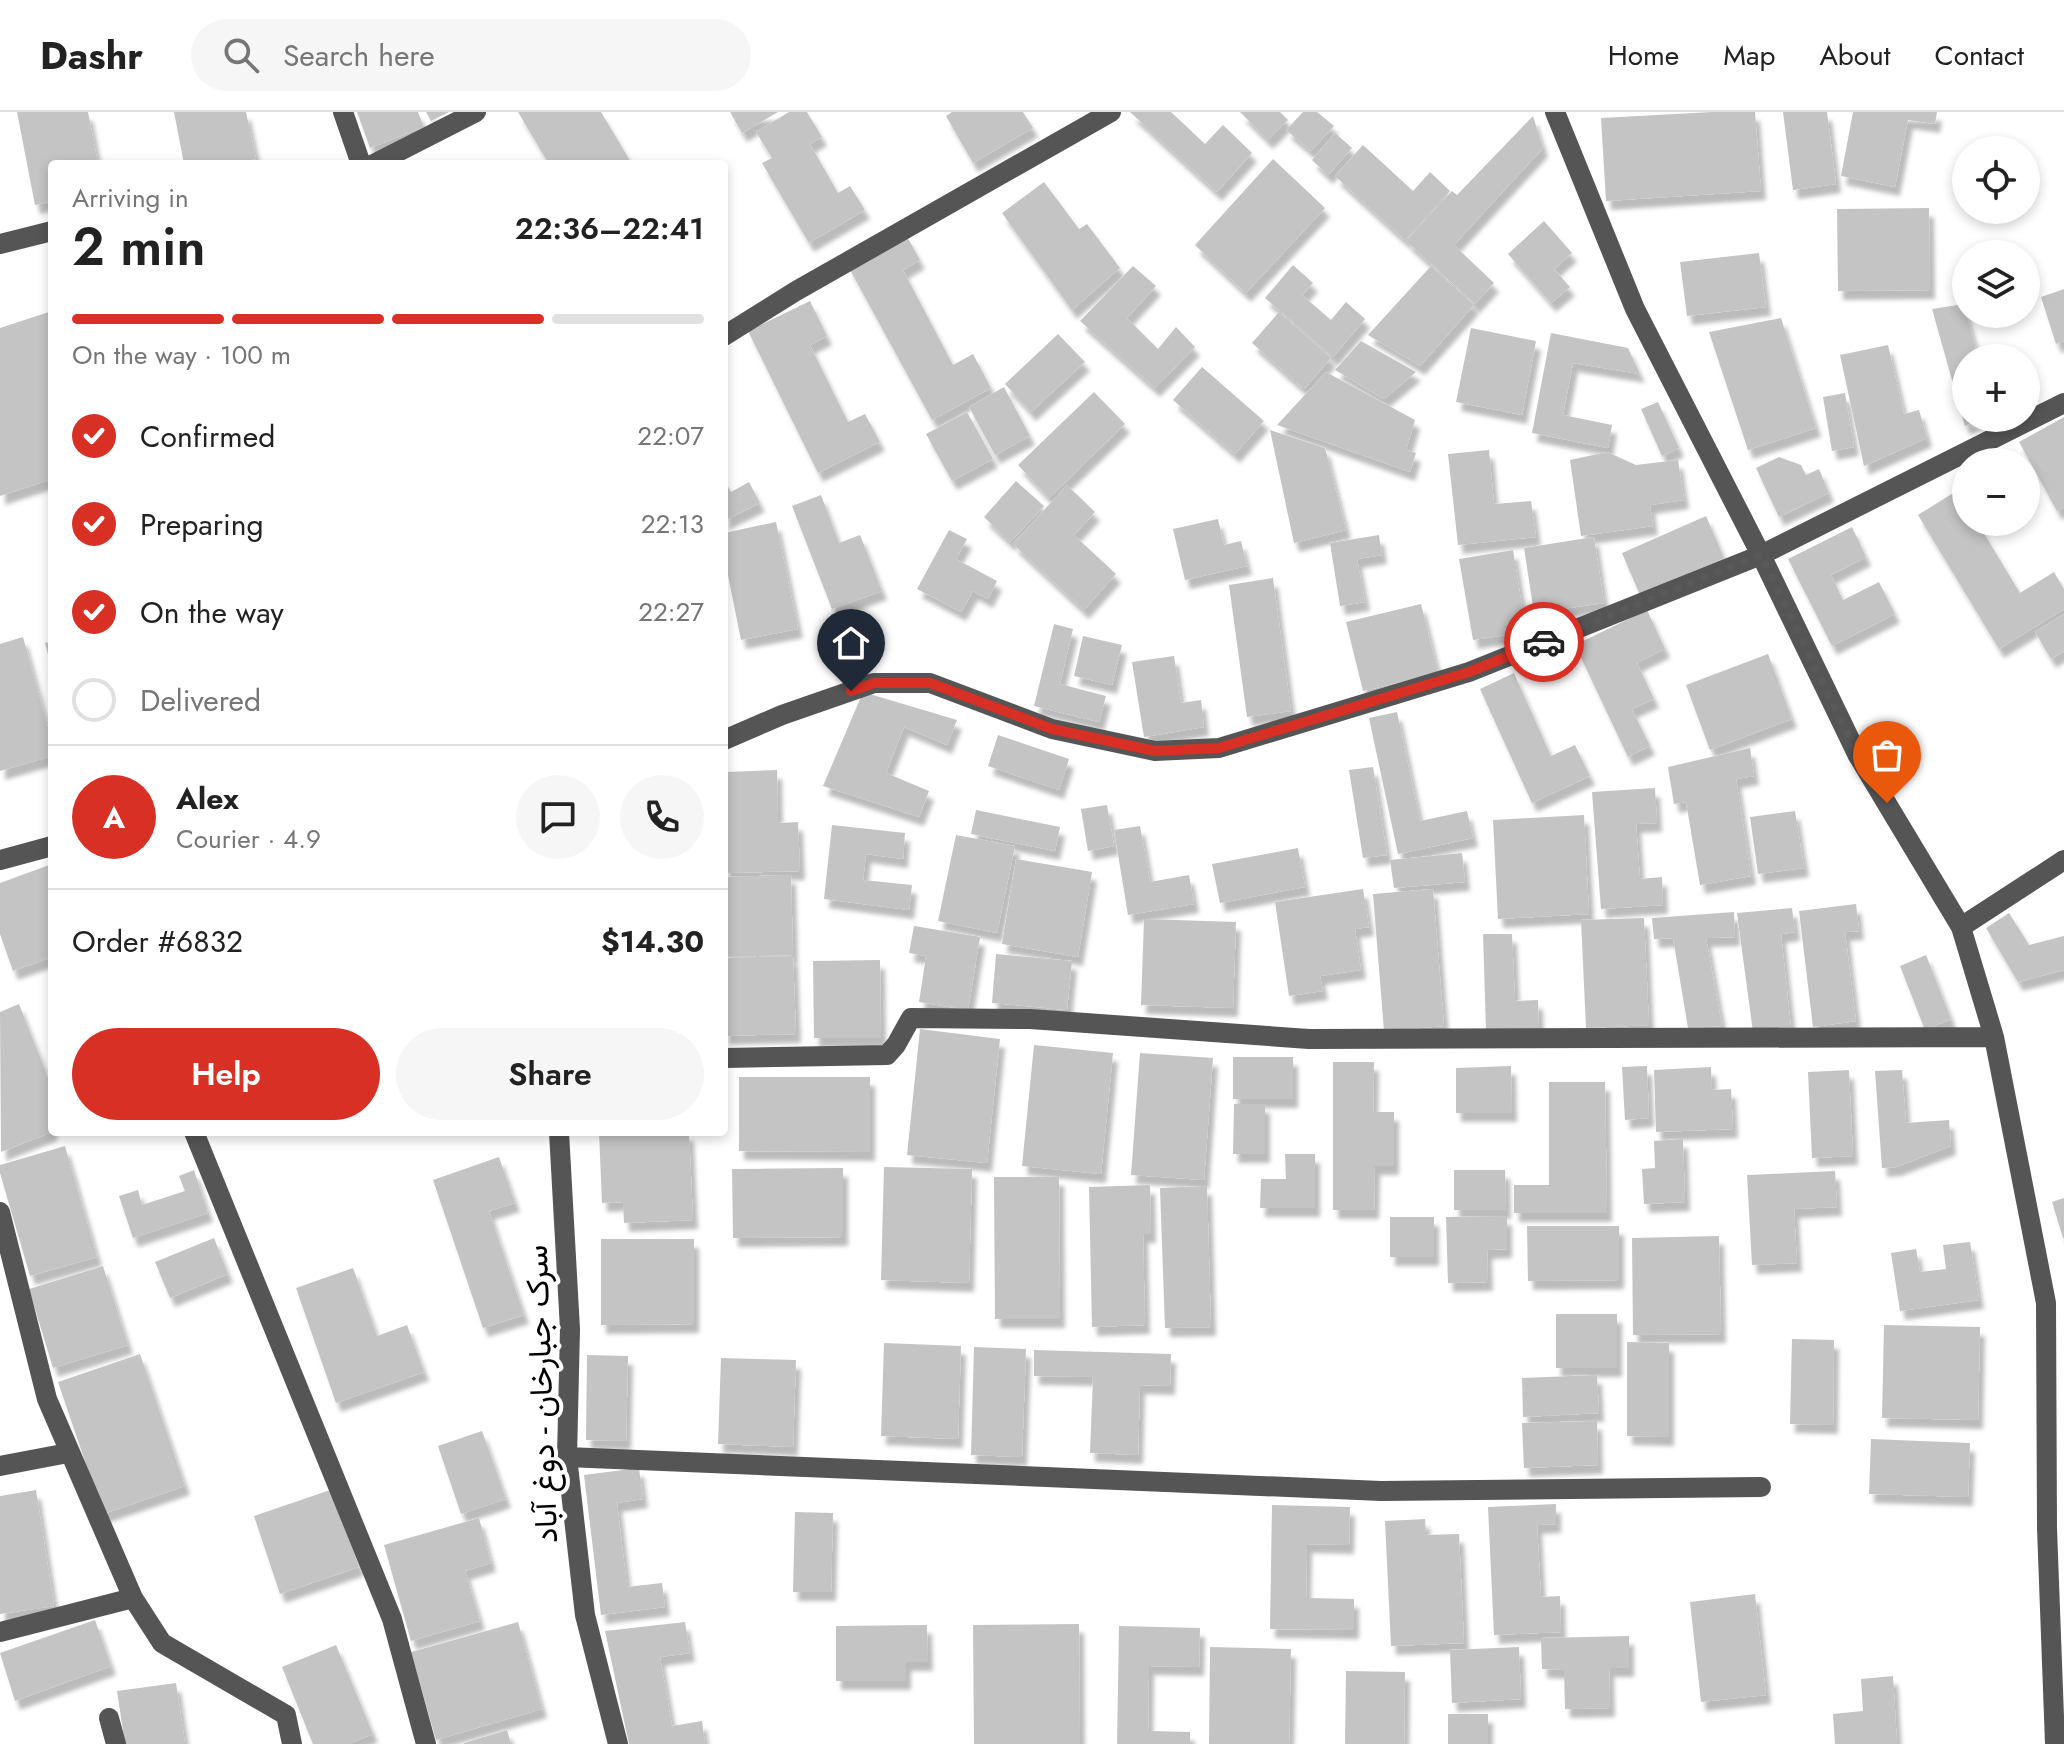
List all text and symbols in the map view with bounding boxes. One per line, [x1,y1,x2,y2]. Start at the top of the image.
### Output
search box [191,19,751,91]
text: Dashr [40,28,143,83]
icon: search [219,33,263,77]
text: Search here [283,34,435,77]
text: Home [1608,35,1679,76]
text: Map [1723,35,1775,76]
text: About [1819,35,1891,76]
text: Contact [1935,35,2024,76]
map controls [1952,136,2040,536]
button: locate [1952,136,2040,224]
text: Arriving in [72,179,189,217]
text: 22:36–22:41 [515,207,704,250]
text: 2 min [72,209,205,285]
button: layers [1952,240,2040,328]
text: On the way · 100 m [72,336,291,374]
button: + [1952,344,2040,432]
icon: check [72,414,116,458]
text: Confirmed [140,415,275,458]
text: 22:07 [637,417,704,455]
button: − [1952,448,2040,536]
icon: check [72,502,116,546]
text: Preparing [140,503,264,546]
text: 22:13 [641,505,704,543]
icon: check [72,590,116,634]
text: On the way [140,591,284,634]
text: 22:27 [638,593,704,631]
courier [1504,602,1584,682]
pin [817,609,885,691]
icon: car [1522,620,1566,664]
icon: home [829,621,873,665]
text: Delivered [140,679,261,722]
pin [1853,721,1921,803]
icon: bag [1865,733,1909,777]
button: chat [516,775,600,859]
button: phone [620,775,704,859]
text: Alex [176,777,239,820]
text: A [103,796,125,839]
text: Courier · 4.9 [176,820,321,858]
text: Order #6832 [72,920,243,963]
text: $14.30 [601,920,704,963]
button: Help [72,1028,380,1120]
button: Share [396,1028,704,1120]
street label: سرک جبارخان - دوغ آباد [513,1244,569,1544]

